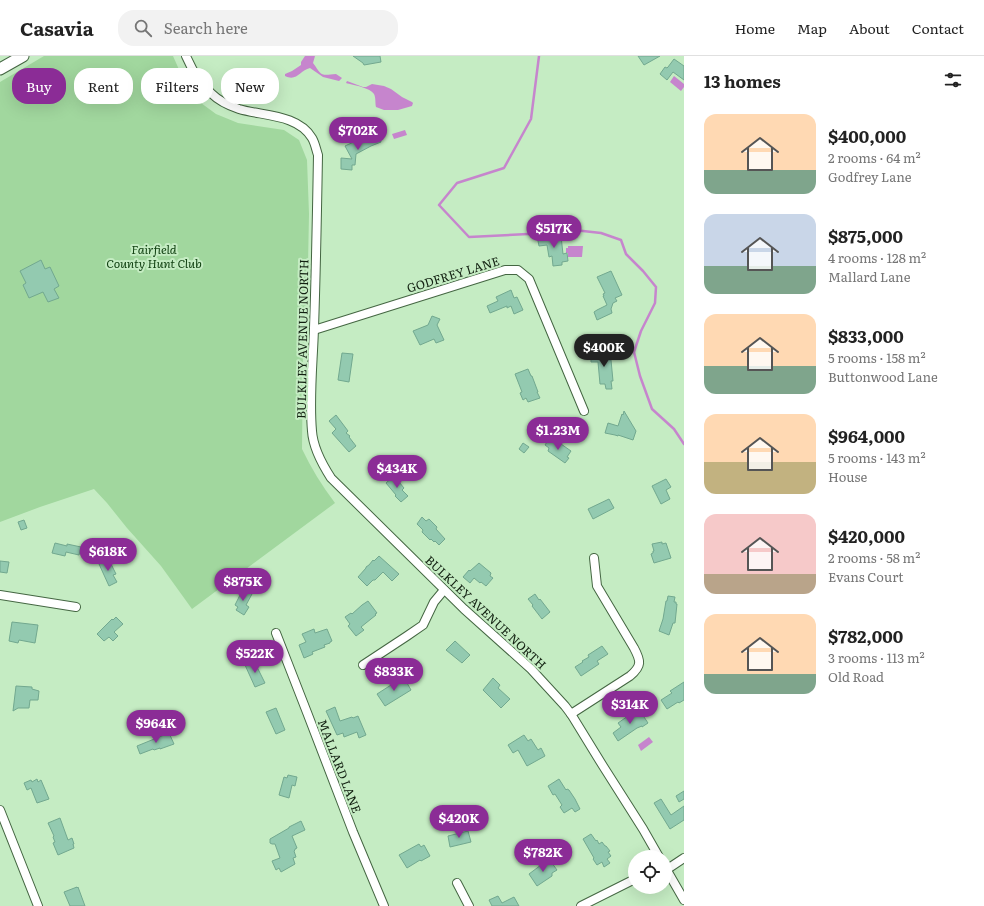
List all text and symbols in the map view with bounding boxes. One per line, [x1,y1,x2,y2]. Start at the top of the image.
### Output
search box [118,10,398,46]
text: Casavia [20,14,94,42]
text: Search here [164,16,248,39]
icon: search [132,17,154,39]
text: Home [735,18,775,38]
text: Map [797,18,827,38]
text: About [849,18,890,38]
text: Contact [912,18,964,38]
chip: Buy [12,68,66,104]
chip: Rent [74,68,133,104]
chip: Filters [141,68,213,104]
chip: New [221,68,279,104]
text: 13 homes [704,68,781,93]
icon: filters [942,69,964,91]
pin: $702K [330,117,386,151]
text: $702K [338,120,378,139]
text: $400,000 [828,123,906,148]
icon: home [736,130,784,178]
text: 2 rooms · 64 m² [828,148,921,167]
text: Godfrey Lane [828,167,911,186]
pin: $517K [526,215,582,249]
text: $517K [535,218,573,237]
text: $875,000 [828,223,903,248]
icon: home [736,230,784,278]
park label: Fairfield County Hunt Club [106,240,202,272]
text: 4 rooms · 128 m² [828,248,926,267]
street label: GODFREY LANE [405,251,502,297]
street label: BULKLEY AVENUE NORTH [292,259,312,419]
text: Mallard Lane [828,267,910,286]
text: $833,000 [828,323,904,348]
icon: home [736,330,784,378]
pin: $400K [576,334,632,368]
text: $400K [583,337,625,356]
text: 5 rooms · 158 m² [828,348,926,367]
text: Buttonwood Lane [828,367,938,386]
pin: $1.23M [525,417,591,451]
text: $1.23M [536,420,580,439]
text: $964,000 [828,423,905,448]
icon: home [736,430,784,478]
text: 5 rooms · 143 m² [828,448,926,467]
pin: $434K [369,455,425,489]
text: $434K [377,458,417,477]
text: House [828,467,867,486]
text: $420,000 [828,523,905,548]
icon: home [736,530,784,578]
pin: $618K [80,538,136,572]
text: $618K [89,541,127,560]
text: 2 rooms · 58 m² [828,548,920,567]
street label: BULKLEY AVENUE NORTH [421,551,551,673]
text: Evans Court [828,567,904,586]
pin: $875K [215,568,271,602]
text: $875K [223,571,263,590]
text: $782,000 [828,623,903,648]
icon: home [736,630,784,678]
pin: $522K [227,640,283,674]
text: $522K [236,643,274,662]
text: 3 rooms · 113 m² [828,648,925,667]
pin: $833K [366,658,422,692]
text: $833K [374,661,414,680]
text: Old Road [828,667,884,686]
pin: $314K [602,691,658,725]
text: $314K [611,694,649,713]
pin: $964K [128,710,184,744]
text: $964K [136,713,176,732]
street label: MALLARD LANE [314,716,366,816]
pin: $420K [431,805,487,839]
text: $420K [439,808,479,827]
pin: $782K [515,839,571,873]
text: $782K [523,842,563,861]
map controls [628,850,672,894]
button: locate [628,850,672,894]

